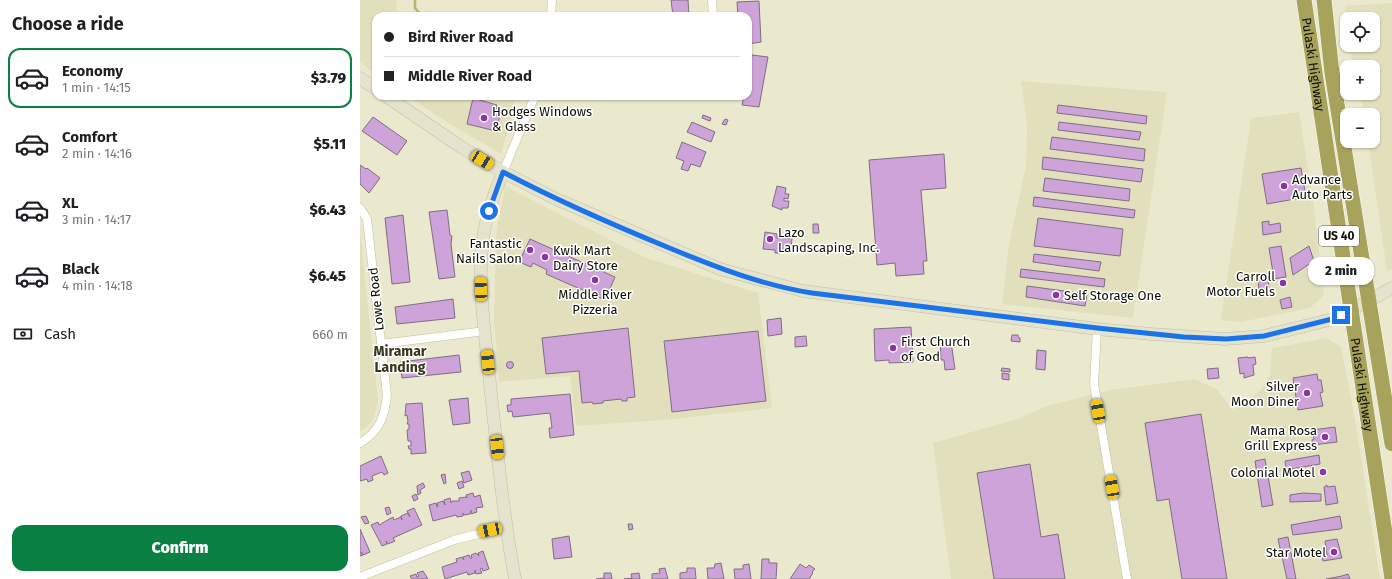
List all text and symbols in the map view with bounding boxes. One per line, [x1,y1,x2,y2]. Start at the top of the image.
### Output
map controls [1340,12,1380,148]
button: locate [1340,12,1380,52]
text: Choose a ride [12,13,124,35]
street label: Pulaski Highway [1299,16,1328,113]
text: Bird River Road [408,28,513,46]
icon: car [14,60,50,96]
button: + [1340,60,1380,100]
text: Economy [62,62,123,80]
text: Middle River Road [408,67,532,85]
text: $3.79 [311,69,346,87]
text: 1 min · 14:15 [62,80,131,95]
place label: Hodges Windows & Glass [492,104,592,134]
button: − [1340,108,1380,148]
marker: Hodges Windows & Glass [479,113,489,123]
icon: car [14,126,50,162]
text: Comfort [62,128,118,146]
text: $5.11 [313,135,346,153]
text: 2 min · 14:16 [62,146,132,161]
car [469,149,495,171]
place label: Advance Auto Parts [1292,172,1352,202]
marker: Advance Auto Parts [1279,181,1289,191]
icon: car [14,192,50,228]
text: XL [62,194,78,212]
text: $6.43 [309,201,346,219]
route start [480,202,498,220]
text: 3 min · 14:17 [62,212,131,227]
place label: Lazo Landscaping, Inc. [778,225,879,255]
road number: US 40 [1319,226,1359,246]
marker: Lazo Landscaping, Inc. [765,234,775,244]
place label: Fantastic Nails Salon [456,236,522,266]
place label: Kwik Mart Dairy Store [553,243,618,273]
marker: Fantastic Nails Salon [525,245,535,255]
marker: Kwik Mart Dairy Store [540,252,550,262]
callout: 2 min [1308,257,1374,285]
icon: car [14,258,50,294]
text: Black [62,260,99,278]
text: 2 min [1325,263,1357,278]
text: $6.45 [309,267,346,285]
street label: Lowe Road [365,267,387,331]
place label: Carroll Motor Fuels [1206,269,1275,299]
marker: Middle River Pizzeria [590,275,600,285]
car [475,277,487,301]
text: 4 min · 14:18 [62,278,133,293]
marker: Carroll Motor Fuels [1278,278,1288,288]
place label: Middle River Pizzeria [558,287,632,317]
place label: Self Storage One [1064,288,1161,303]
marker: Self Storage One [1051,290,1061,300]
route end [1332,306,1350,324]
icon: cash [12,323,34,345]
text: Cash [44,325,76,343]
text: 660 m [312,327,348,342]
place label: First Church of God [901,334,970,364]
street label: Pulaski Highway [1348,337,1377,433]
district label: Miramar Landing [374,343,427,376]
marker: First Church of God [888,343,898,353]
car [481,349,495,375]
place label: Silver Moon Diner [1231,379,1299,409]
marker: Silver Moon Diner [1302,388,1312,398]
car [1090,398,1106,424]
place label: Mama Rosa Grill Express [1244,423,1317,453]
marker: Mama Rosa Grill Express [1320,432,1330,442]
car [490,434,504,460]
place label: Colonial Motel [1230,465,1315,480]
marker: Colonial Motel [1318,467,1328,477]
car [1104,474,1120,500]
car [477,522,503,538]
button: Confirm [12,525,348,571]
place label: Star Motel [1266,545,1326,560]
marker: Star Motel [1329,547,1339,557]

